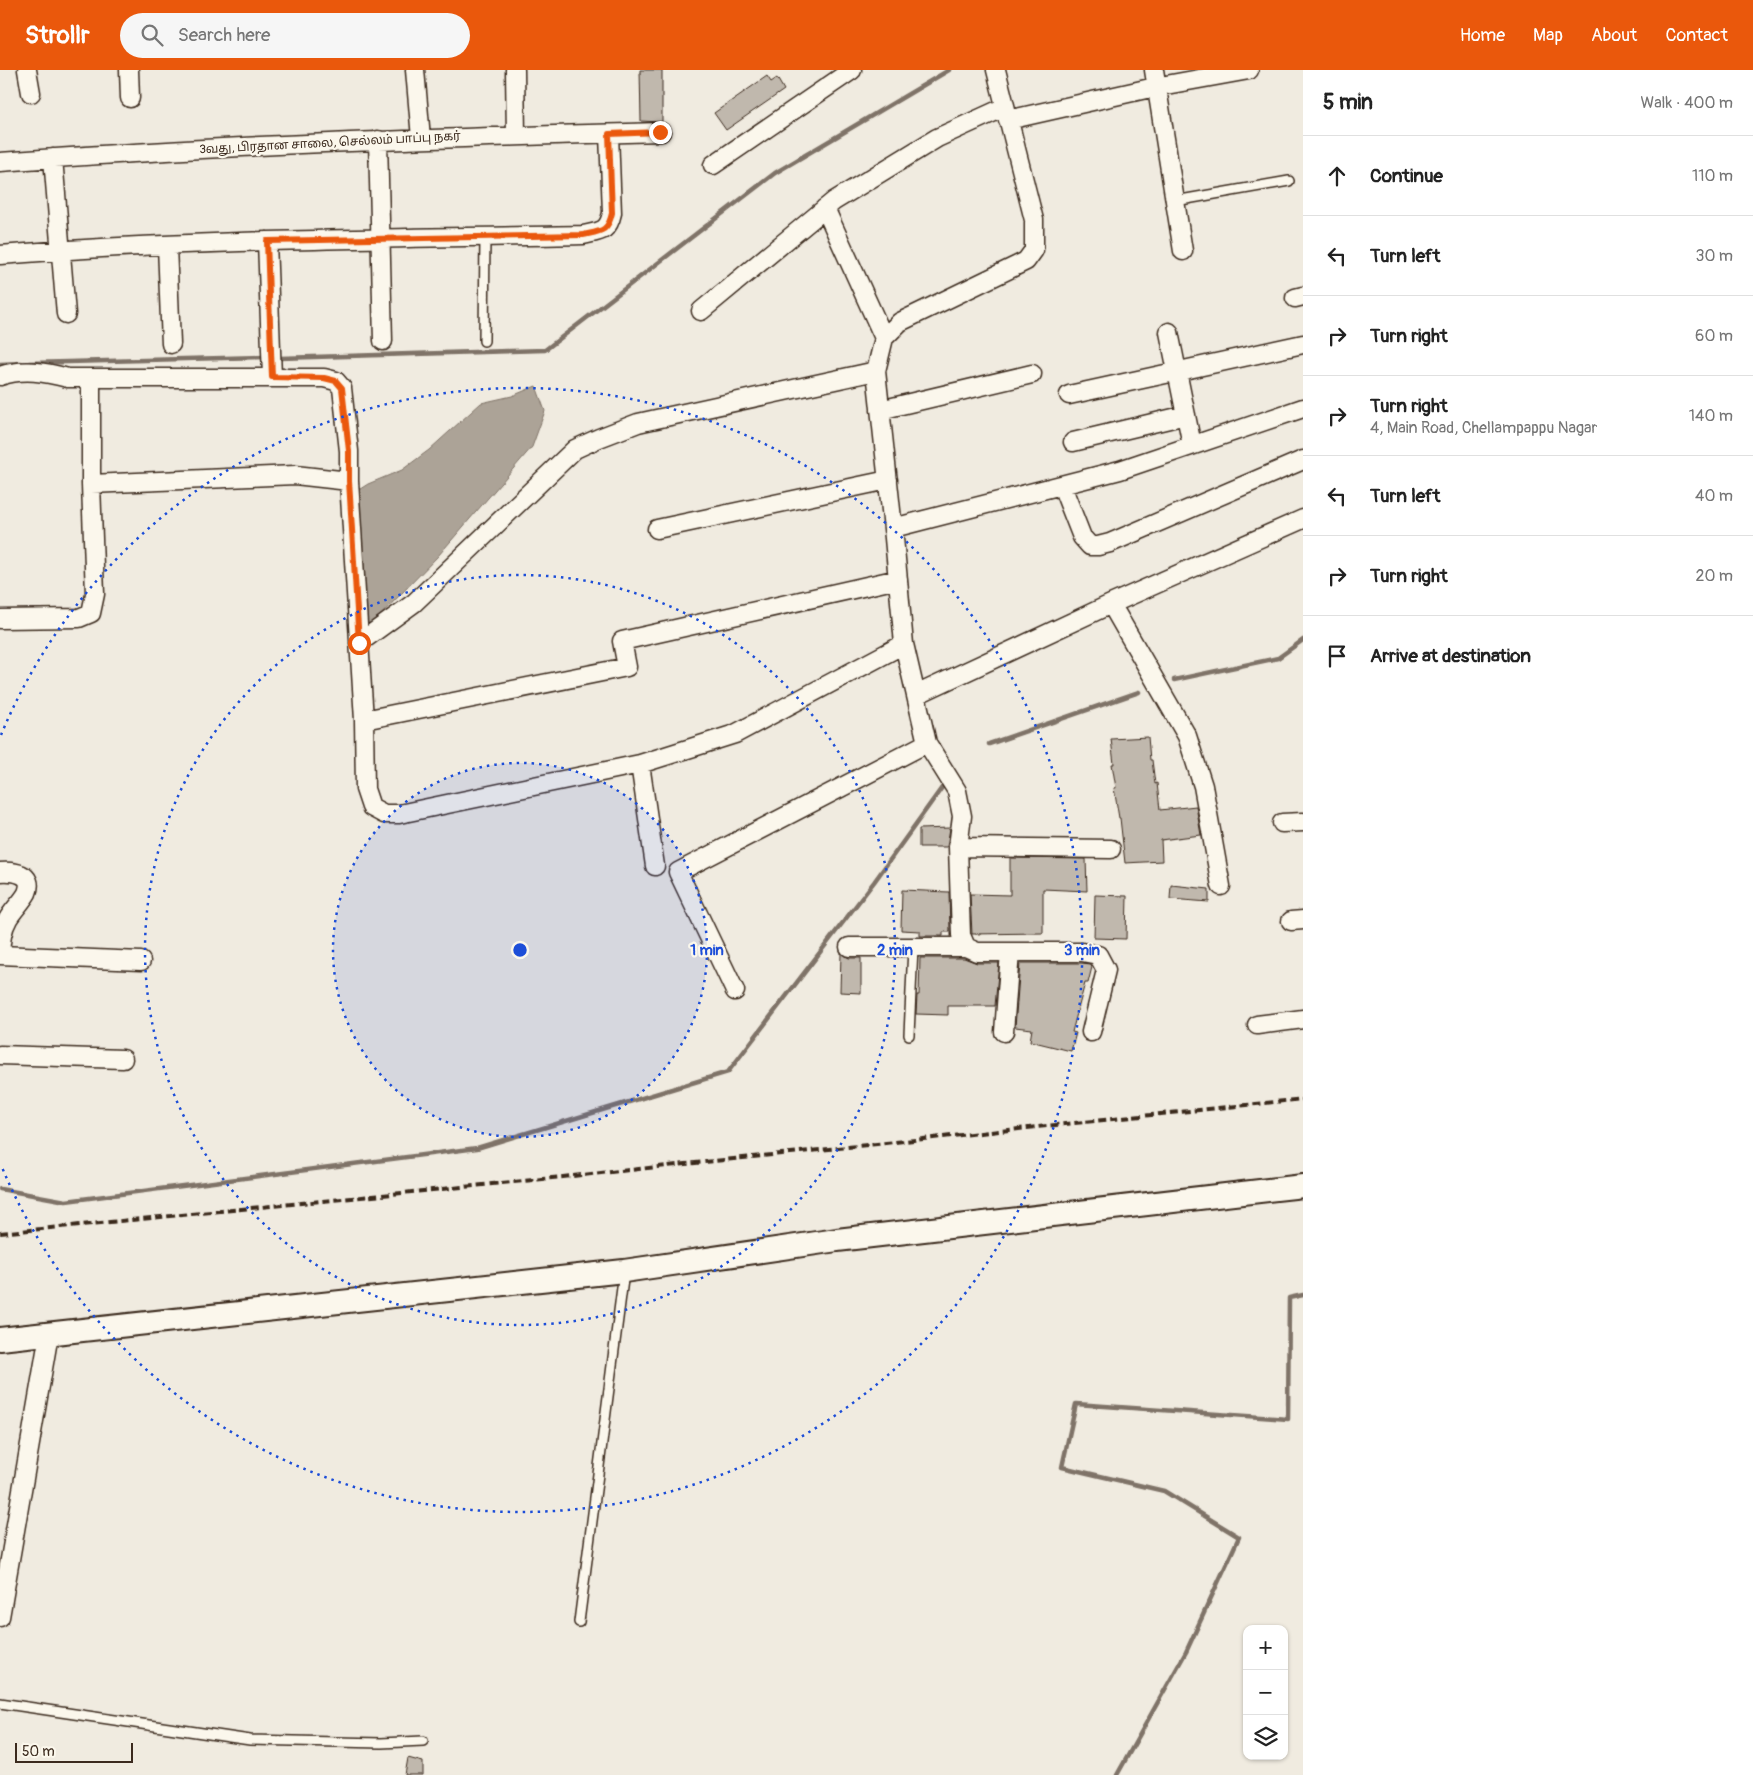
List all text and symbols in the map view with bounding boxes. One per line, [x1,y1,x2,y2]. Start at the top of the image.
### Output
search box [120,13,470,58]
text: Strollr [25,21,90,50]
icon: search [138,21,166,49]
text: Search here [178,23,270,47]
text: Home [1460,24,1505,47]
text: Map [1533,24,1563,47]
text: About [1591,24,1637,47]
text: Contact [1665,24,1728,47]
text: 5 min [1323,89,1373,116]
text: Walk · 400 m [1640,93,1733,113]
route end [649,121,672,144]
street label: 3வது, பிரதான சாலை, செல்லம் பாப்பு நகர் [199,129,462,157]
icon: ahead [1323,162,1351,190]
text: Continue [1370,164,1443,188]
text: 110 m [1692,166,1733,186]
icon: left [1323,242,1351,270]
text: Turn left [1370,244,1440,268]
text: 30 m [1695,246,1733,266]
icon: right [1323,322,1351,350]
text: Turn right [1370,324,1448,348]
text: 60 m [1695,326,1733,346]
text: Turn right [1370,394,1448,418]
icon: right [1323,402,1351,430]
text: 140 m [1689,406,1733,426]
text: 4, Main Road, Chellampappu Nagar [1370,418,1597,438]
icon: left [1323,482,1351,510]
text: Turn left [1370,484,1440,508]
text: 40 m [1695,486,1733,506]
icon: right [1323,562,1351,590]
text: Turn right [1370,564,1448,588]
text: 20 m [1695,566,1733,586]
route start [348,632,371,655]
icon: arrive [1323,642,1351,670]
text: Arrive at destination [1370,644,1531,668]
centre of rings [511,941,529,959]
text: 1 min [690,941,724,960]
text: 2 min [877,941,913,960]
text: 3 min [1064,941,1100,960]
map controls [1243,1625,1288,1760]
button: + [1243,1625,1288,1670]
button: − [1243,1670,1288,1715]
button: layers [1243,1715,1288,1760]
scale bar [15,1740,132,1763]
text: 50 m [22,1743,55,1760]

